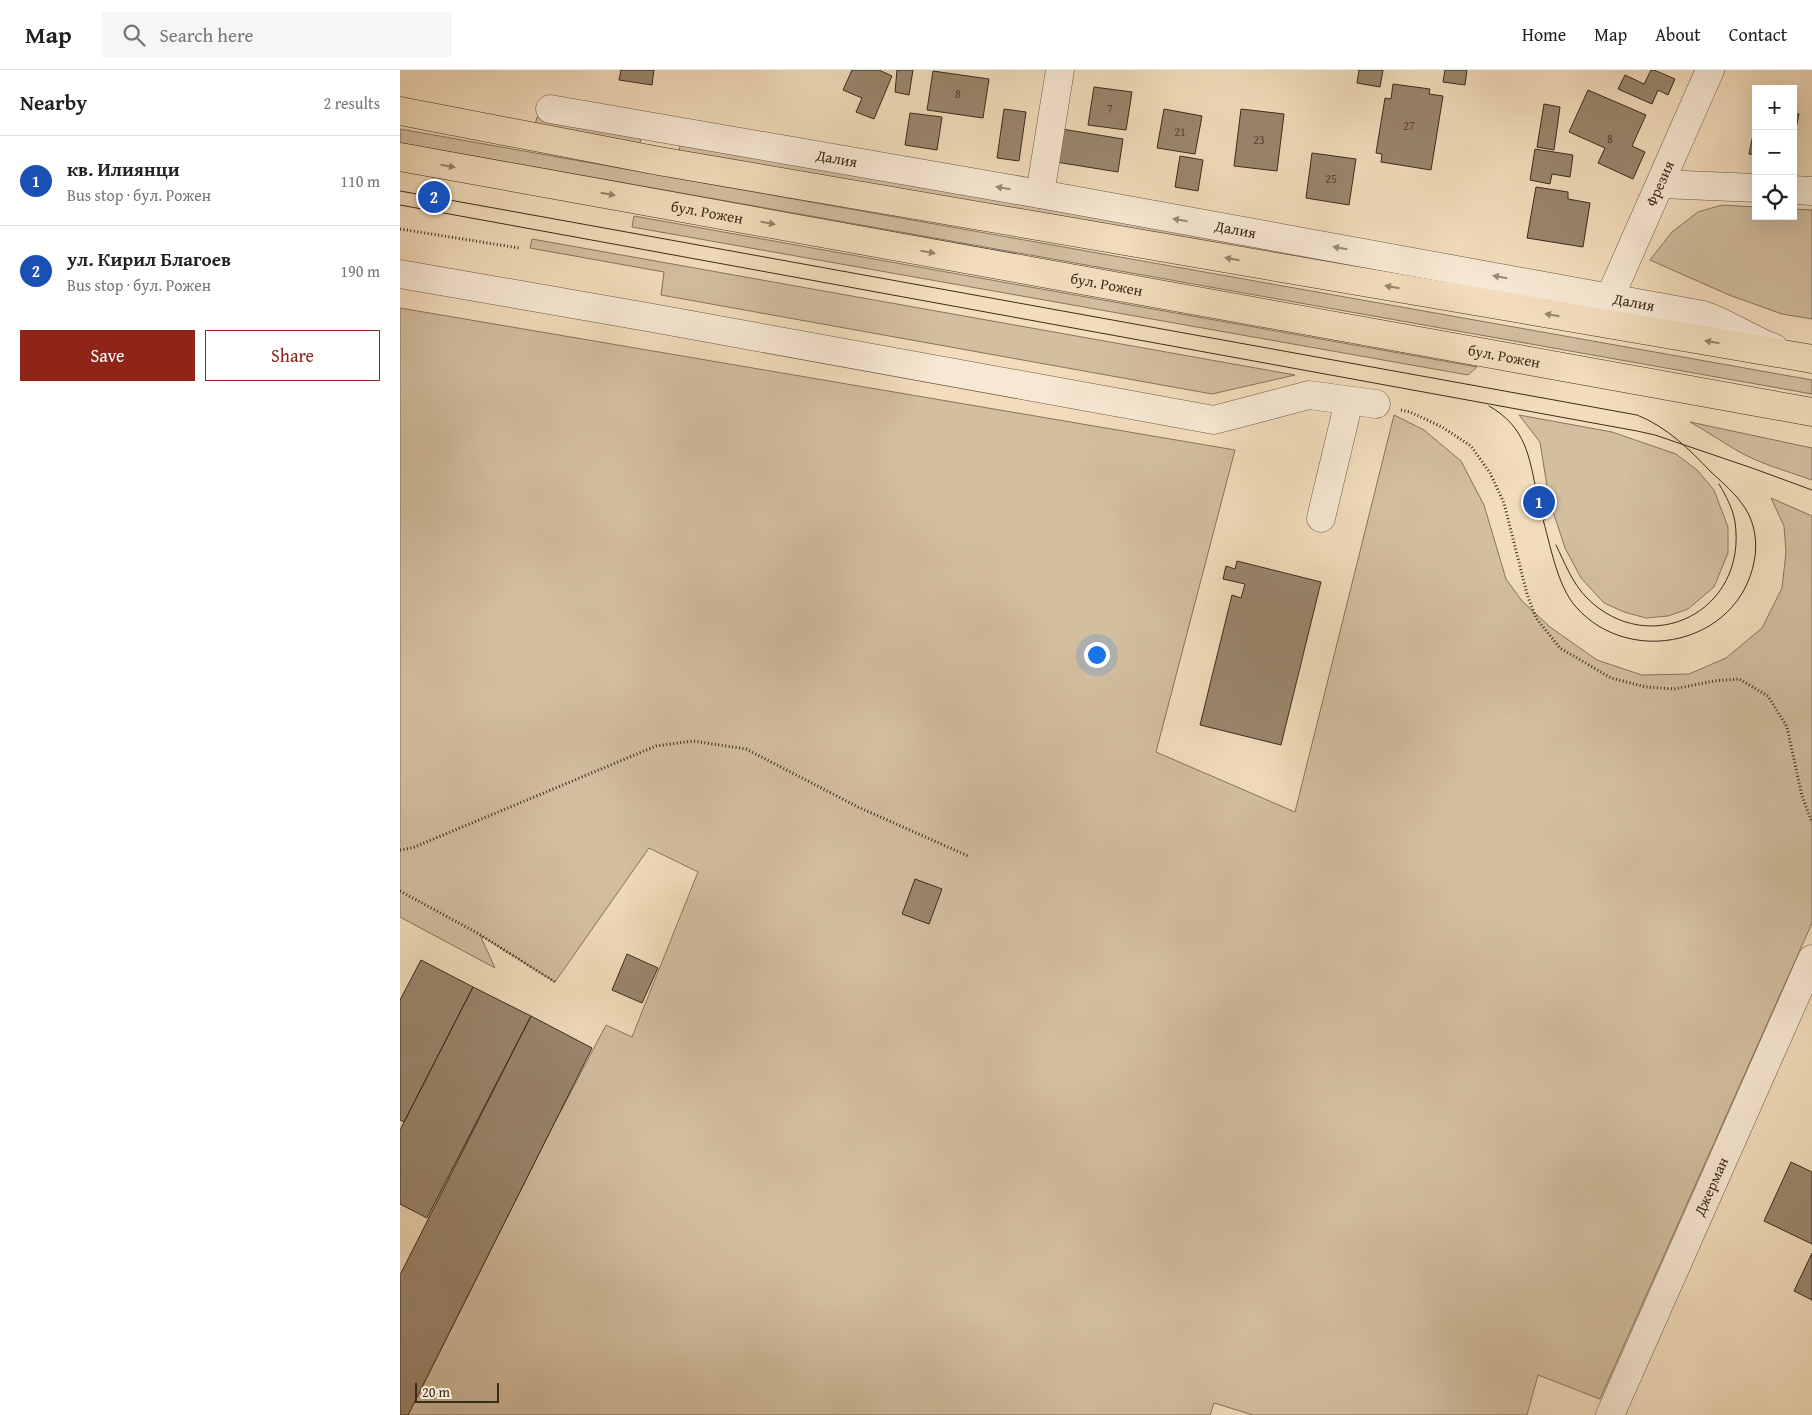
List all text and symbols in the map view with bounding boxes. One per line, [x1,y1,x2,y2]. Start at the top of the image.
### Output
search box [102,12,452,57]
text: Map [25,17,72,52]
icon: search [120,21,148,49]
text: Search here [160,21,253,49]
text: Home [1522,21,1566,48]
text: Map [1594,21,1627,48]
text: About [1655,21,1701,48]
text: Contact [1729,21,1787,48]
house number: 8 [955,85,961,102]
map controls [1752,85,1797,220]
button: + [1752,85,1797,130]
text: Nearby [20,87,87,118]
text: 2 results [323,91,380,115]
house number: 7 [1107,100,1113,117]
house number: 27 [1403,117,1415,134]
house number: 21 [1174,123,1186,140]
house number: 8 [1607,130,1613,147]
button: − [1752,130,1797,175]
house number: 23 [1253,131,1265,148]
street label: Далия [814,144,859,172]
text: кв. Илиянци [67,155,180,183]
street label: Фрезия [1640,157,1679,209]
one-way arrow [440,162,456,170]
text: 1 [32,169,40,193]
text: 110 m [340,169,380,193]
house number: 25 [1325,170,1337,187]
button: locate [1752,175,1797,220]
pin: 2 [418,178,450,216]
text: Bus stop · бул. Рожен [67,183,211,207]
one-way arrow [995,183,1011,191]
one-way arrow [600,191,616,199]
street label: бул. Рожен [669,195,745,229]
one-way arrow [1172,215,1188,223]
street label: Далия [1212,215,1258,243]
one-way arrow [760,220,776,228]
one-way arrow [1332,244,1348,252]
text: ул. Кирил Благоев [67,245,231,273]
one-way arrow [920,249,936,257]
one-way arrow [1223,255,1239,263]
text: 2 [32,259,40,283]
text: 190 m [340,259,380,283]
street label: бул. Рожен [1069,267,1145,301]
text: Bus stop · бул. Рожен [67,273,211,297]
one-way arrow [1492,273,1508,281]
one-way arrow [1384,282,1400,290]
street label: Далия [1611,288,1657,316]
one-way arrow [1544,310,1560,318]
button: Save [20,330,195,381]
button: Share [205,330,380,381]
one-way arrow [1704,338,1720,346]
street label: бул. Рожен [1466,339,1542,373]
pin: 1 [1523,483,1555,521]
your location [1084,642,1110,668]
street label: Джерман [1688,1153,1733,1220]
scale bar [415,1380,499,1403]
text: 20 m [422,1382,450,1402]

